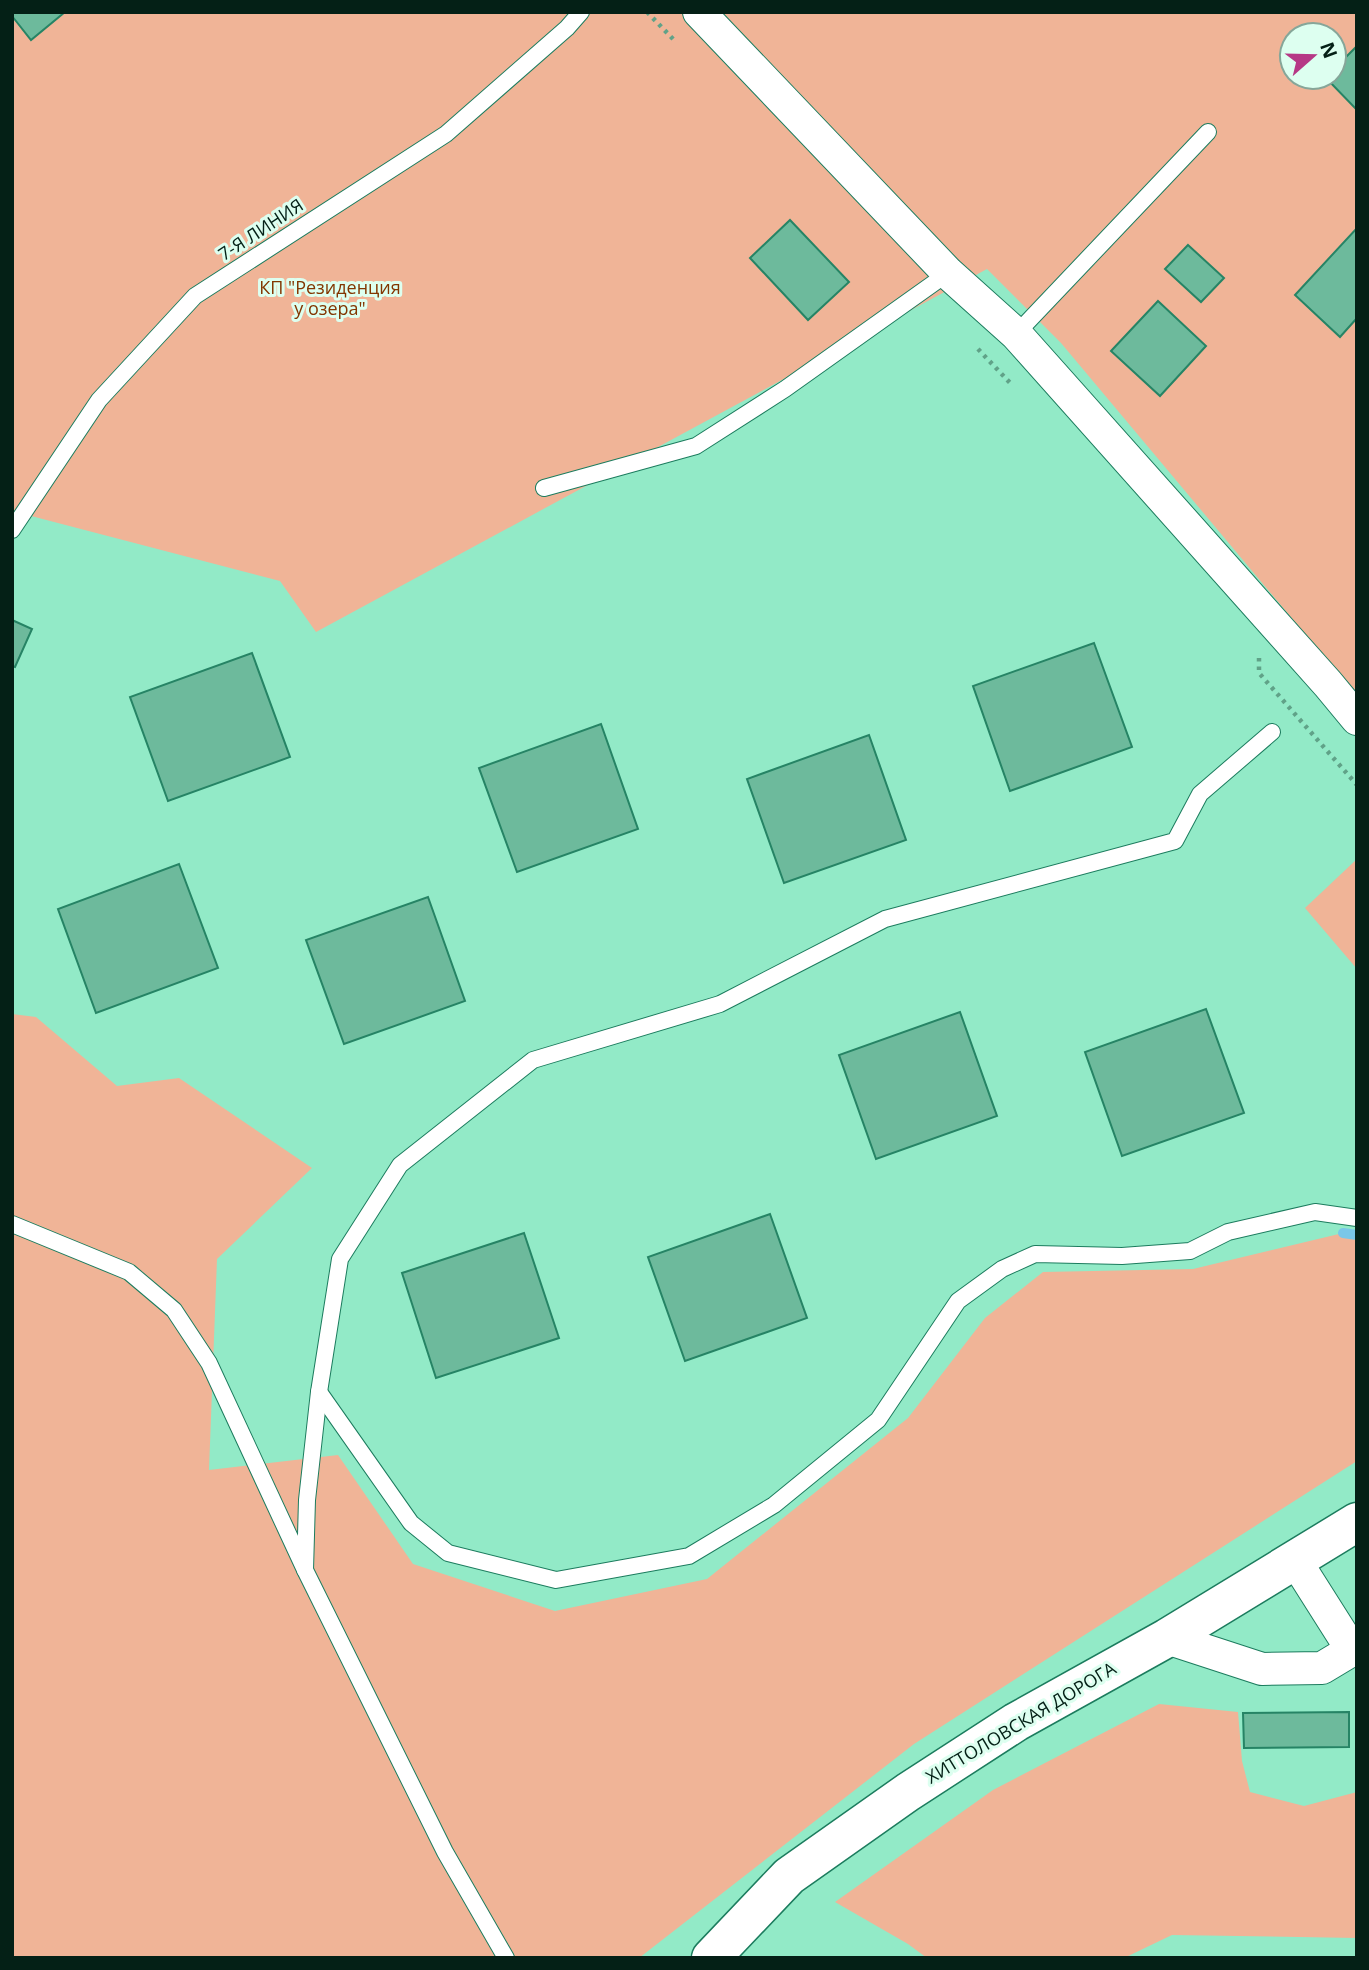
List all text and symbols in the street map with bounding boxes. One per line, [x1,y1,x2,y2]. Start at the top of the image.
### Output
north arrow [1278,21,1348,91]
text: N [1314,38,1344,62]
street label: 7-Я ЛИНИЯ [213,193,308,266]
park label: КП "Резиденция у озера" [259,275,401,320]
street label: ХИТТОЛОВСКАЯ ДОРОГА [921,1655,1121,1789]

